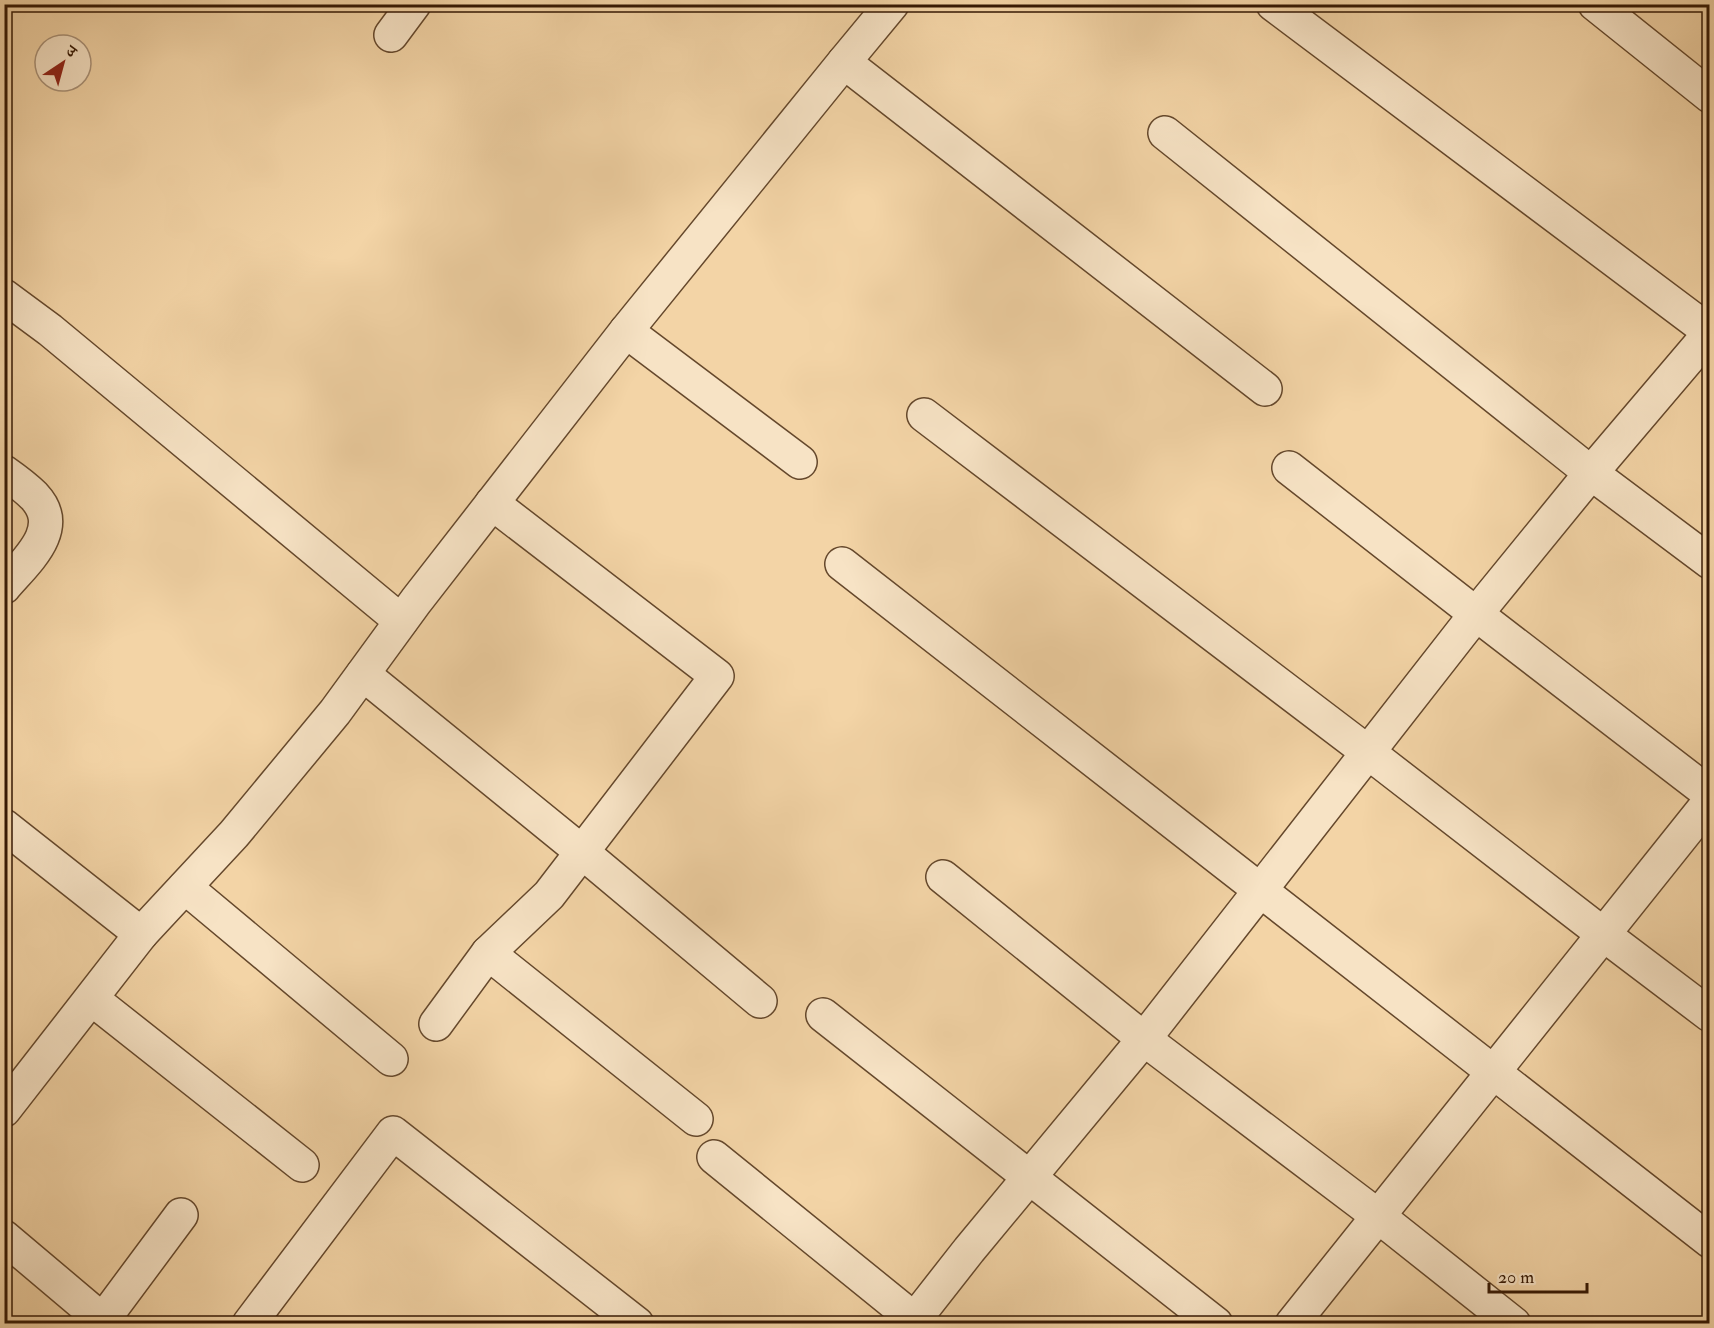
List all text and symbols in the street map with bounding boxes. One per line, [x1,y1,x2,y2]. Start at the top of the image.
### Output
north arrow [33,33,93,93]
text: उ [61,41,82,63]
scale bar [1489,1256,1586,1294]
text: 20 m [1498,1266,1534,1289]

